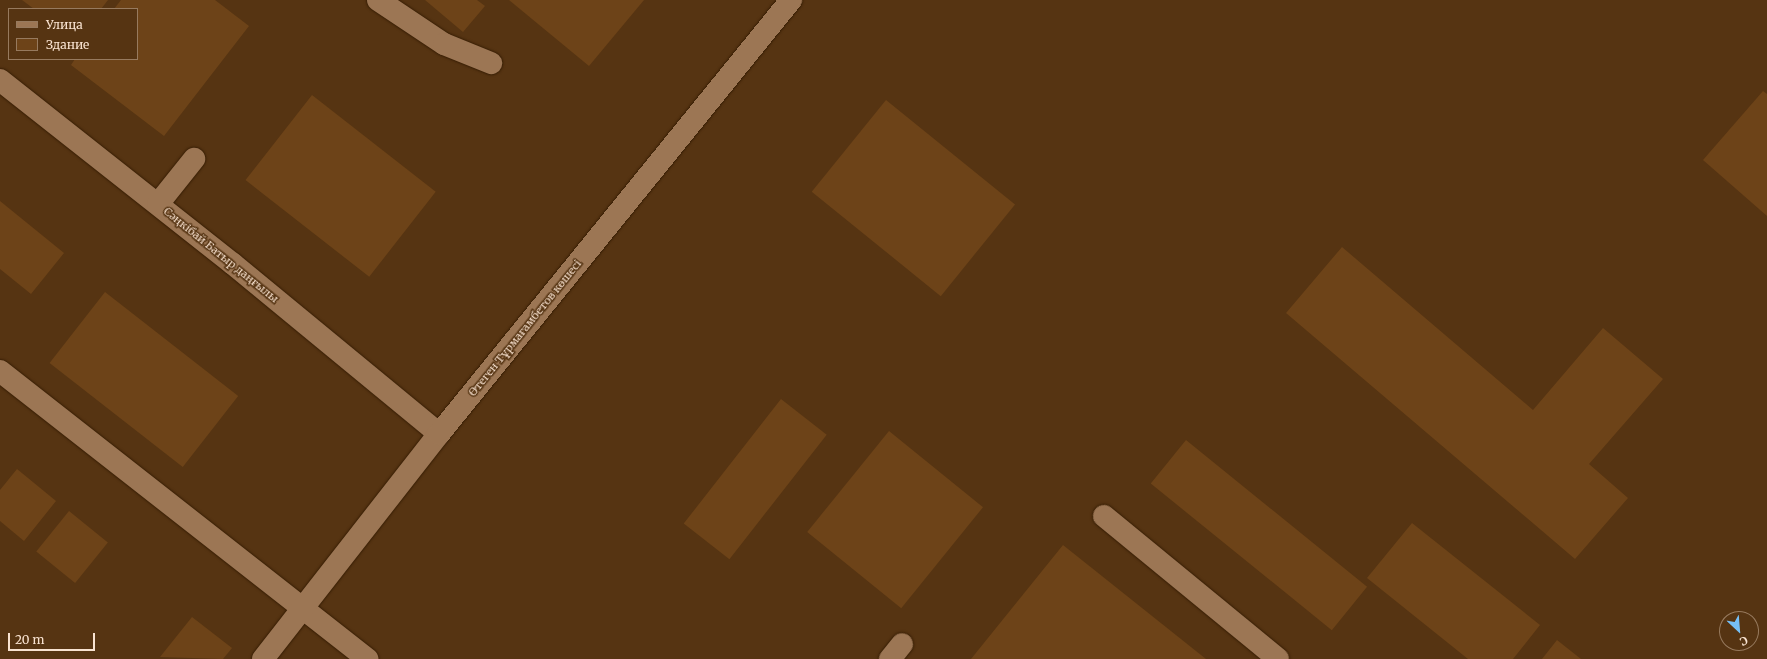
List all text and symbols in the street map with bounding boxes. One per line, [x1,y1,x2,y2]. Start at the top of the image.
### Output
legend [8,8,138,60]
text: Улица [46,17,83,32]
text: Здание [46,37,89,52]
street label: Сәңкібай Батыр даңғылы [161,205,281,305]
street label: Өтеген Тұрмағамбетов көшесі [466,257,584,399]
north arrow [1719,611,1759,651]
scale bar [10,625,97,651]
text: 20 m [15,632,44,647]
text: С [1737,633,1750,649]

